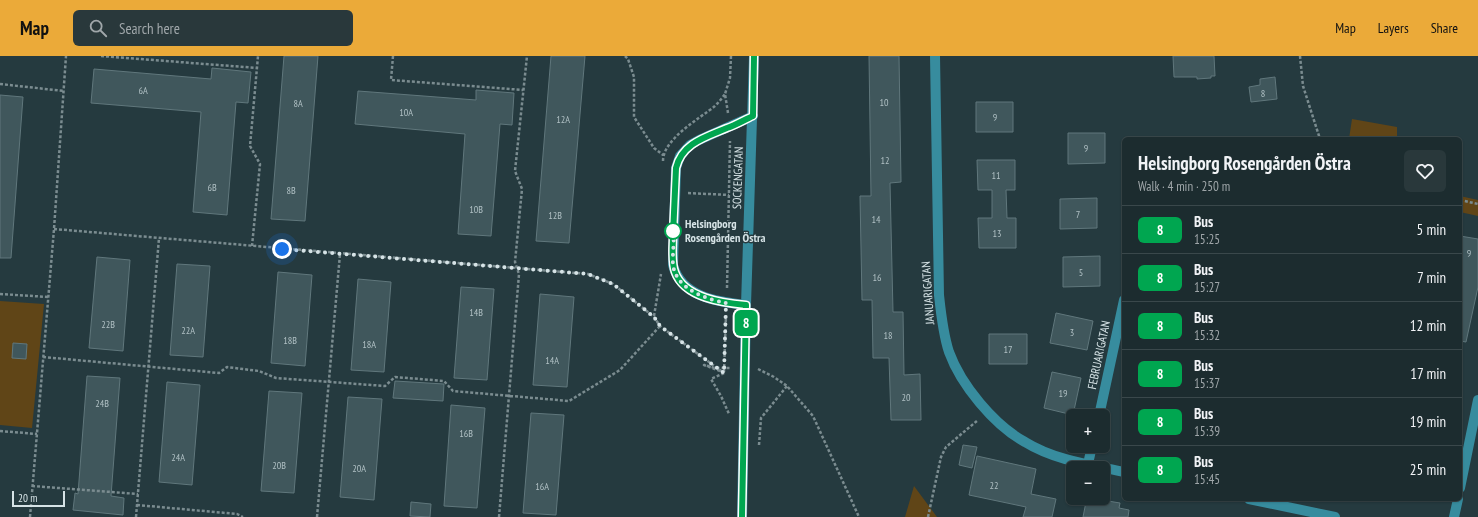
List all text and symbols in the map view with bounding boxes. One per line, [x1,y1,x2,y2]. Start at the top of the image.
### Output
search box [73,10,353,46]
text: Map [20,16,49,40]
icon: search [87,17,109,39]
text: Search here [119,19,180,38]
text: Map [1335,19,1356,37]
text: Layers [1378,19,1409,37]
text: Share [1431,19,1458,37]
house number: 6A [138,84,148,97]
house number: 8 [1261,87,1265,100]
house number: 10 [880,96,889,109]
house number: 8A [293,97,303,110]
house number: 10A [399,106,413,119]
house number: 9 [993,111,997,124]
house number: 12A [556,113,570,126]
house number: 9 [1084,142,1088,155]
street label: SOCKENGATAN [729,146,746,209]
button: heart [1404,150,1446,192]
text: Helsingborg Rosengården Östra [1138,151,1351,175]
house number: 12 [881,154,890,167]
house number: 11 [992,169,1001,182]
text: Walk · 4 min · 250 m [1138,178,1230,195]
house number: 6B [207,181,217,194]
house number: 8B [286,184,296,197]
house number: 10B [469,203,483,216]
house number: 7 [1076,208,1080,221]
house number: 12B [548,209,562,222]
text: Bus [1194,212,1213,231]
house number: 14 [872,213,881,226]
place label: Helsingborg Rosengården Östra [685,216,765,245]
text: 5 min [1416,220,1446,239]
text: 8 [1157,221,1163,239]
marker: Helsingborg Rosengården Östra [664,222,682,240]
house number: 13 [993,227,1002,240]
text: 15:25 [1194,231,1220,248]
your location [272,239,292,259]
house number: 9 [1467,247,1471,260]
text: Bus [1194,260,1213,279]
street label: JANUARIGATAN [918,261,937,326]
house number: 5 [1079,266,1083,279]
text: 7 min [1417,268,1446,287]
text: 8 [1157,269,1163,287]
house number: 16 [873,271,882,284]
text: 15:27 [1194,279,1220,296]
house number: 14B [469,306,483,319]
text: Bus [1194,308,1213,327]
line badge: 8 [733,310,759,336]
text: 8 [743,314,749,332]
text: 12 min [1410,316,1446,335]
text: 8 [1157,317,1163,335]
house number: 22B [101,318,115,331]
street label: FEBRUARIGATAN [1084,319,1113,391]
house number: 22A [181,324,195,337]
house number: 3 [1070,326,1074,339]
text: 15:32 [1194,327,1220,344]
house number: 18 [884,329,893,342]
house number: 18B [283,334,297,347]
house number: 18A [362,338,376,351]
house number: 17 [1004,343,1013,356]
house number: 14A [545,354,559,367]
text: Bus [1194,356,1213,375]
text: 17 min [1410,364,1446,383]
text: 8 [1157,365,1163,383]
text: 15:37 [1194,375,1220,392]
house number: 19 [1059,387,1068,400]
house number: 20 [902,391,911,404]
house number: 24B [95,397,109,410]
text: Bus [1194,404,1213,423]
map controls [1066,409,1110,505]
button: + [1066,409,1110,453]
text: 19 min [1410,412,1446,431]
text: 8 [1157,413,1163,431]
text: 15:39 [1194,423,1220,440]
house number: 16B [459,427,473,440]
house number: 24A [171,451,185,464]
text: Bus [1194,452,1213,471]
house number: 20B [272,459,286,472]
text: 25 min [1410,460,1446,479]
button: − [1066,461,1110,505]
text: 8 [1157,461,1163,479]
house number: 20A [352,462,366,475]
text: 15:45 [1194,471,1220,488]
house number: 22 [990,479,999,492]
house number: 16A [535,480,549,493]
scale bar [12,489,65,508]
text: 20 m [18,491,37,505]

